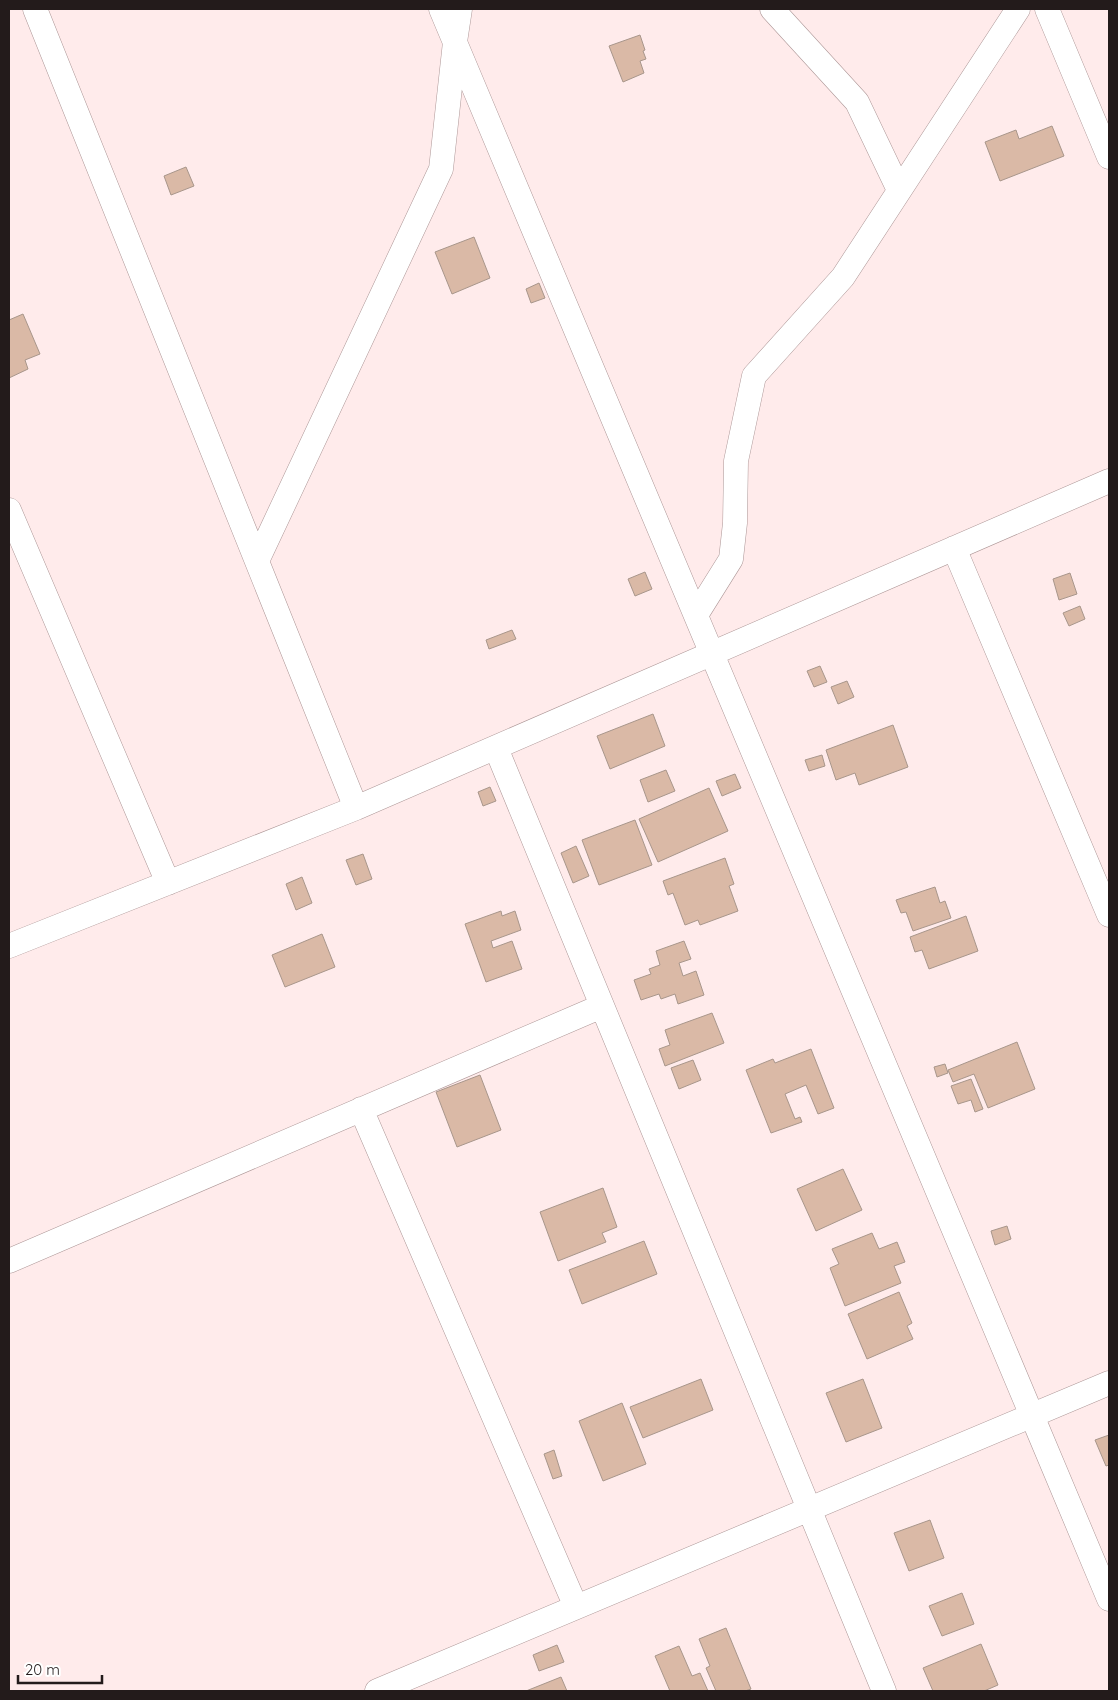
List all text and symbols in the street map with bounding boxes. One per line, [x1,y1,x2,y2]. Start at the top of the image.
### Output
scale bar [18,1652,101,1684]
text: 20 m [25,1660,60,1679]

